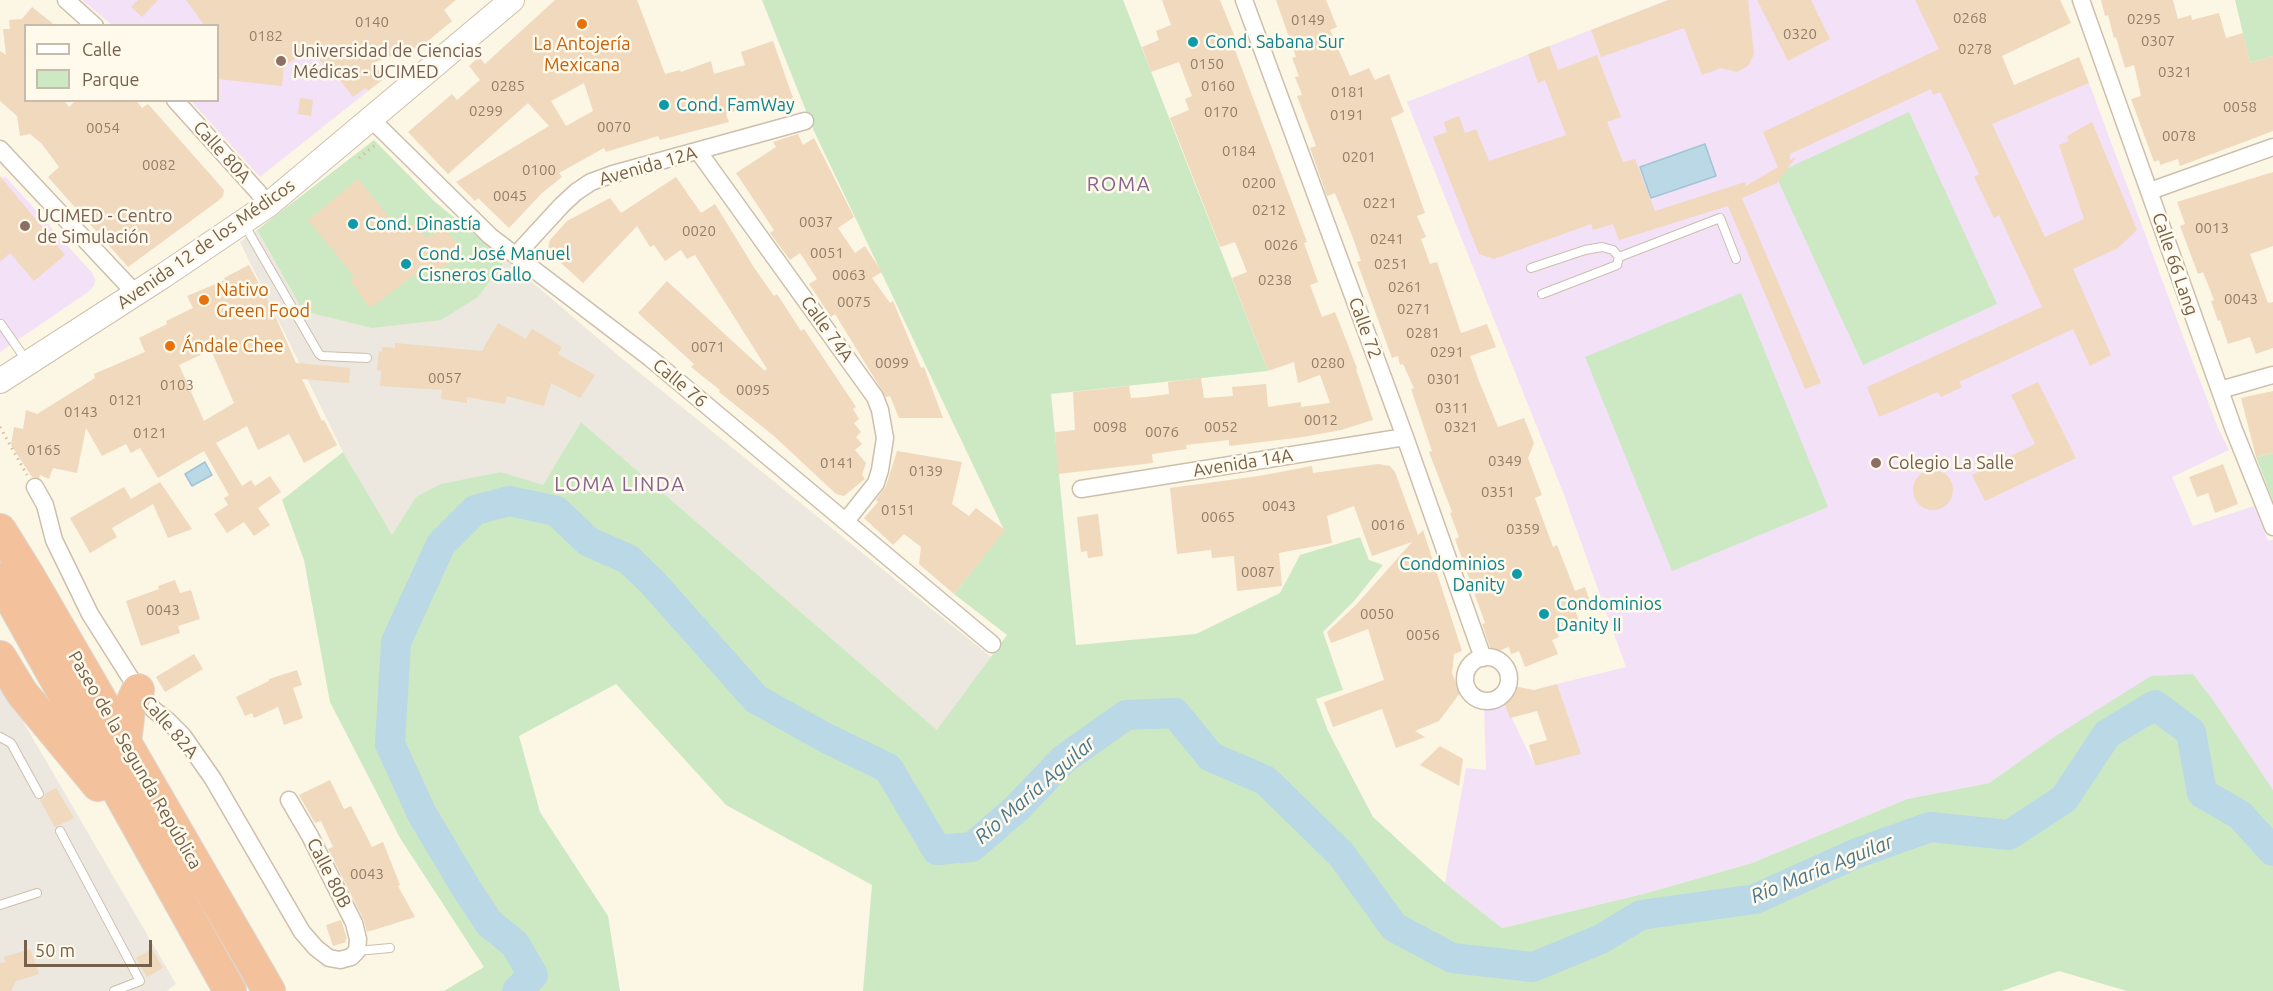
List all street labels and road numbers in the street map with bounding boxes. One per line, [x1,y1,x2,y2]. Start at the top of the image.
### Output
street label: Calle 80A [189,117,255,187]
street label: Avenida 12A [597,142,699,190]
street label: Avenida 12 de los Médicos [113,174,299,314]
street label: Calle 66 Lang [2147,210,2203,318]
street label: Calle 74A [796,292,858,366]
street label: Calle 72 [1344,294,1386,362]
street label: Calle 76 [649,354,711,412]
street label: Avenida 14A [1192,444,1294,482]
street label: Paseo de la Segunda República [64,647,206,873]
street label: Calle 82A [137,691,203,763]
street label: Calle 80B [302,834,356,912]

